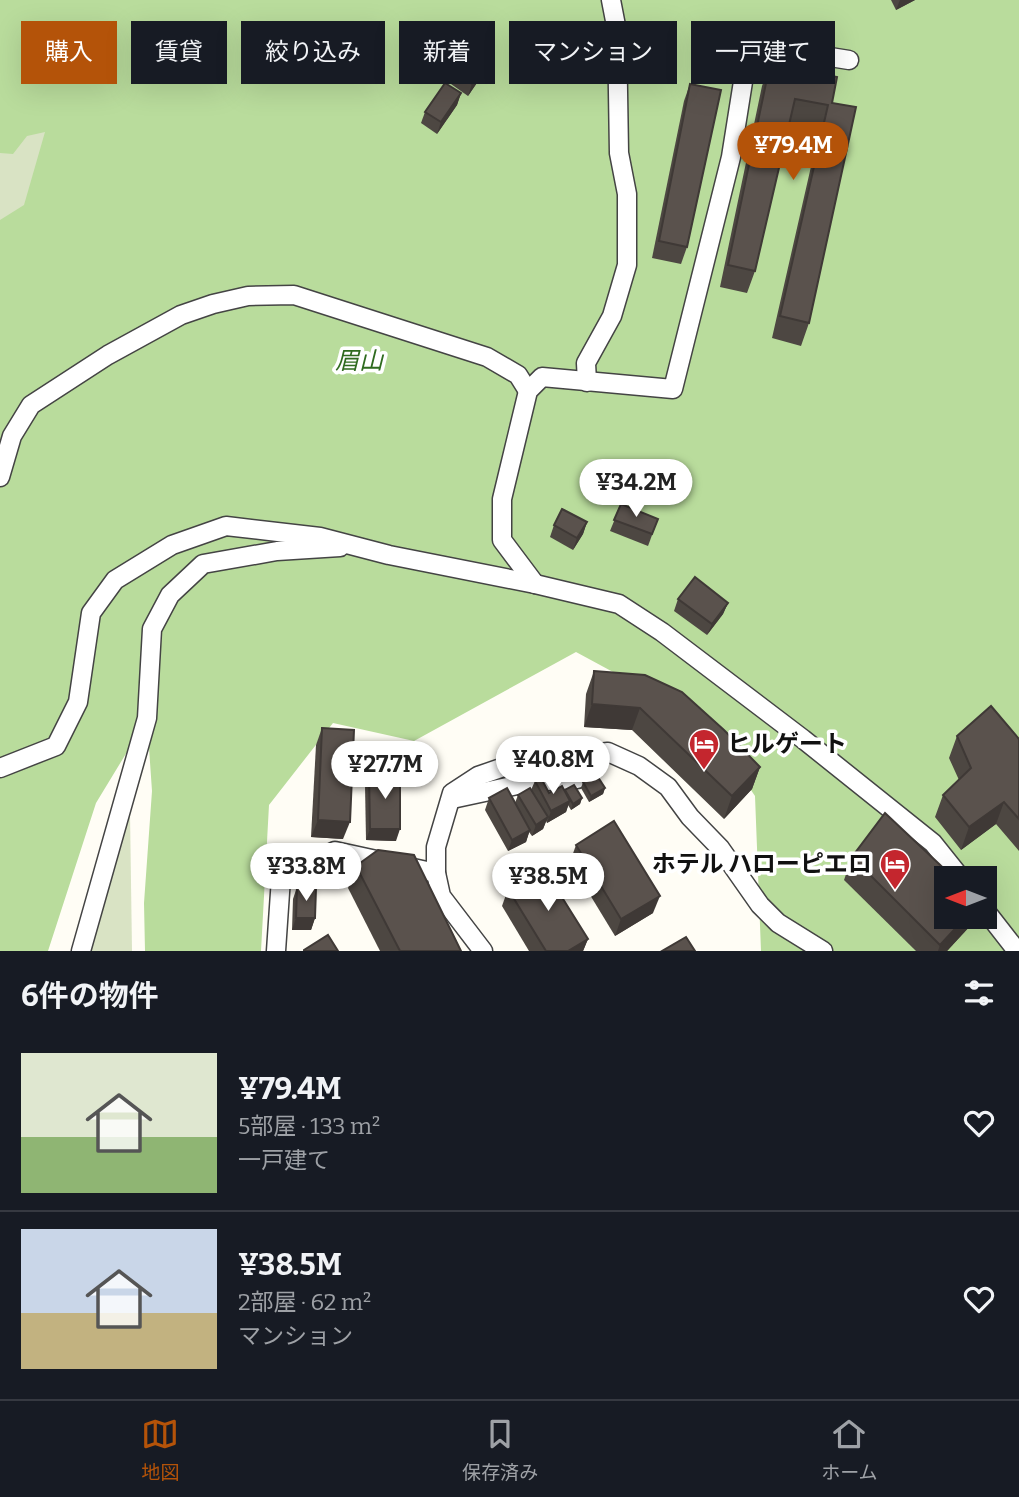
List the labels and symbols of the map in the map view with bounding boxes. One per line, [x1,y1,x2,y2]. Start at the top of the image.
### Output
pin: ¥79.4M [736,122,850,182]
park label: 眉山 [335,347,385,375]
pin: ¥34.2M [579,460,693,519]
hotel icon: ヒルゲート [687,727,721,771]
place label: ヒルゲート [727,730,847,758]
pin: ¥40.8M [496,736,610,796]
pin: ¥27.7M [328,742,442,801]
pin: ¥33.8M [249,844,363,903]
hotel icon: ホテル ハローピエロ [878,847,912,891]
place label: ホテル ハローピエロ [652,850,872,878]
pin: ¥38.5M [491,853,605,913]
north arrow [934,866,998,929]

